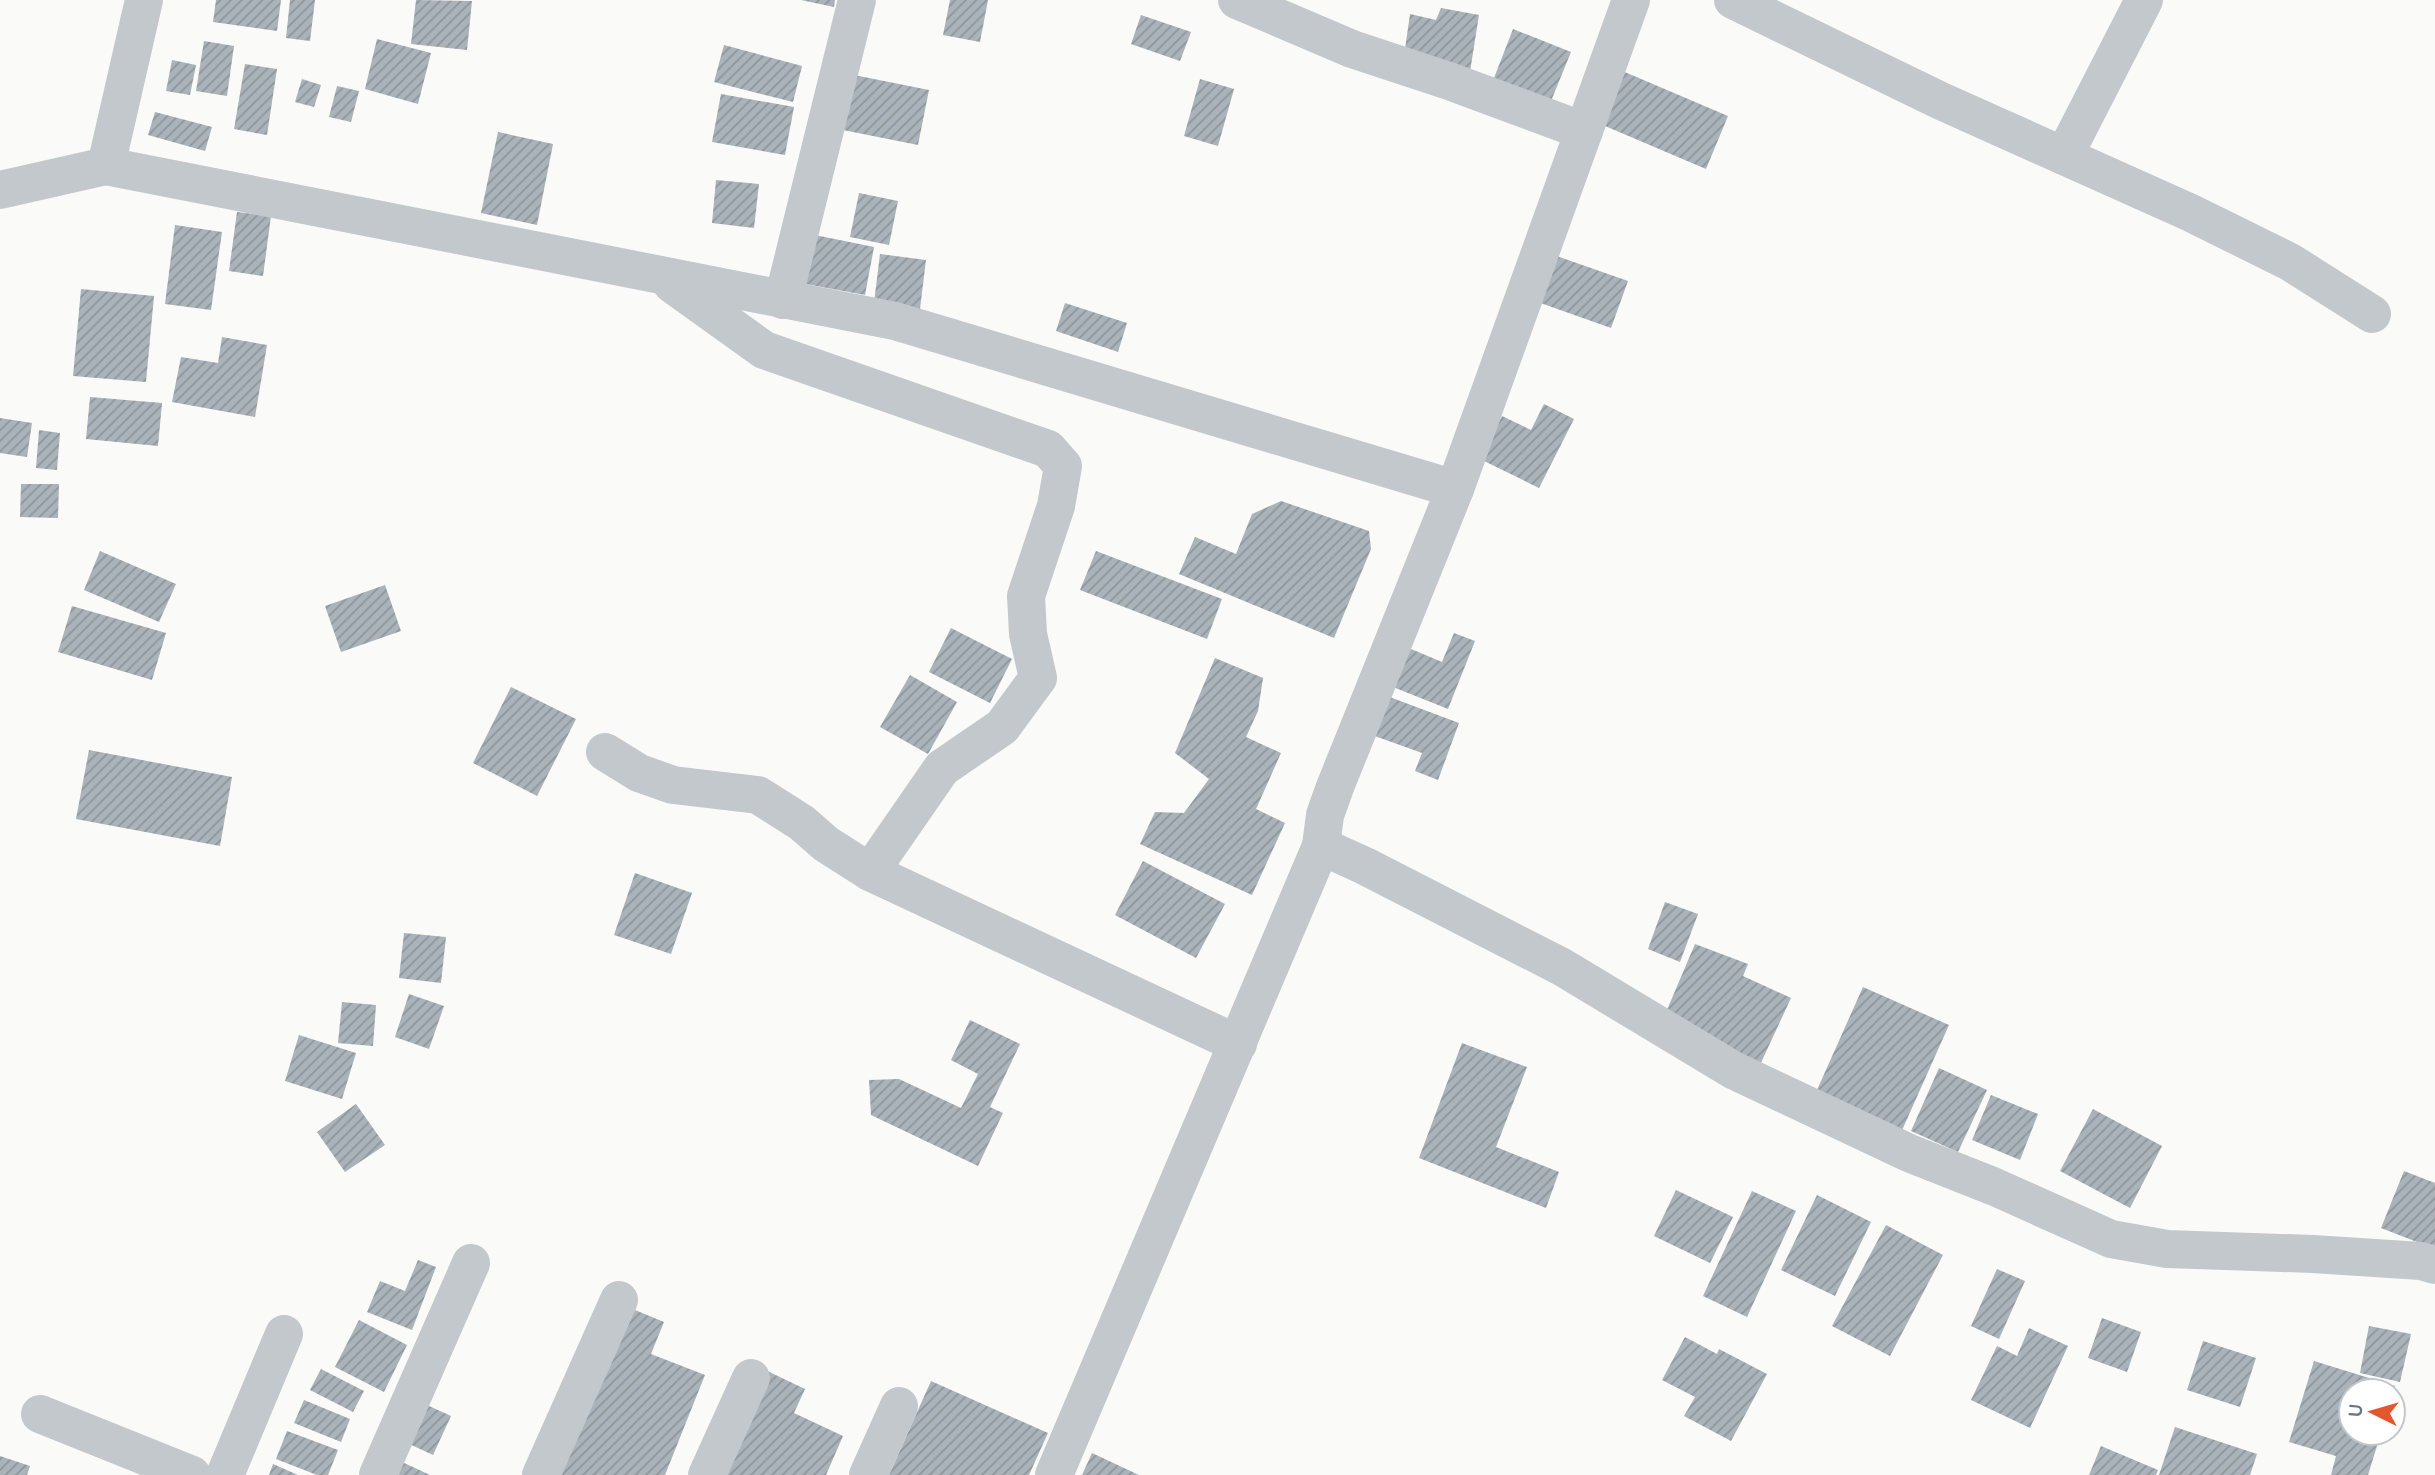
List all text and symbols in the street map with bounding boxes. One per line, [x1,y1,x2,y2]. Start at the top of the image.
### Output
north arrow [2337,1377,2407,1447]
text: U [2343,1403,2368,1418]

